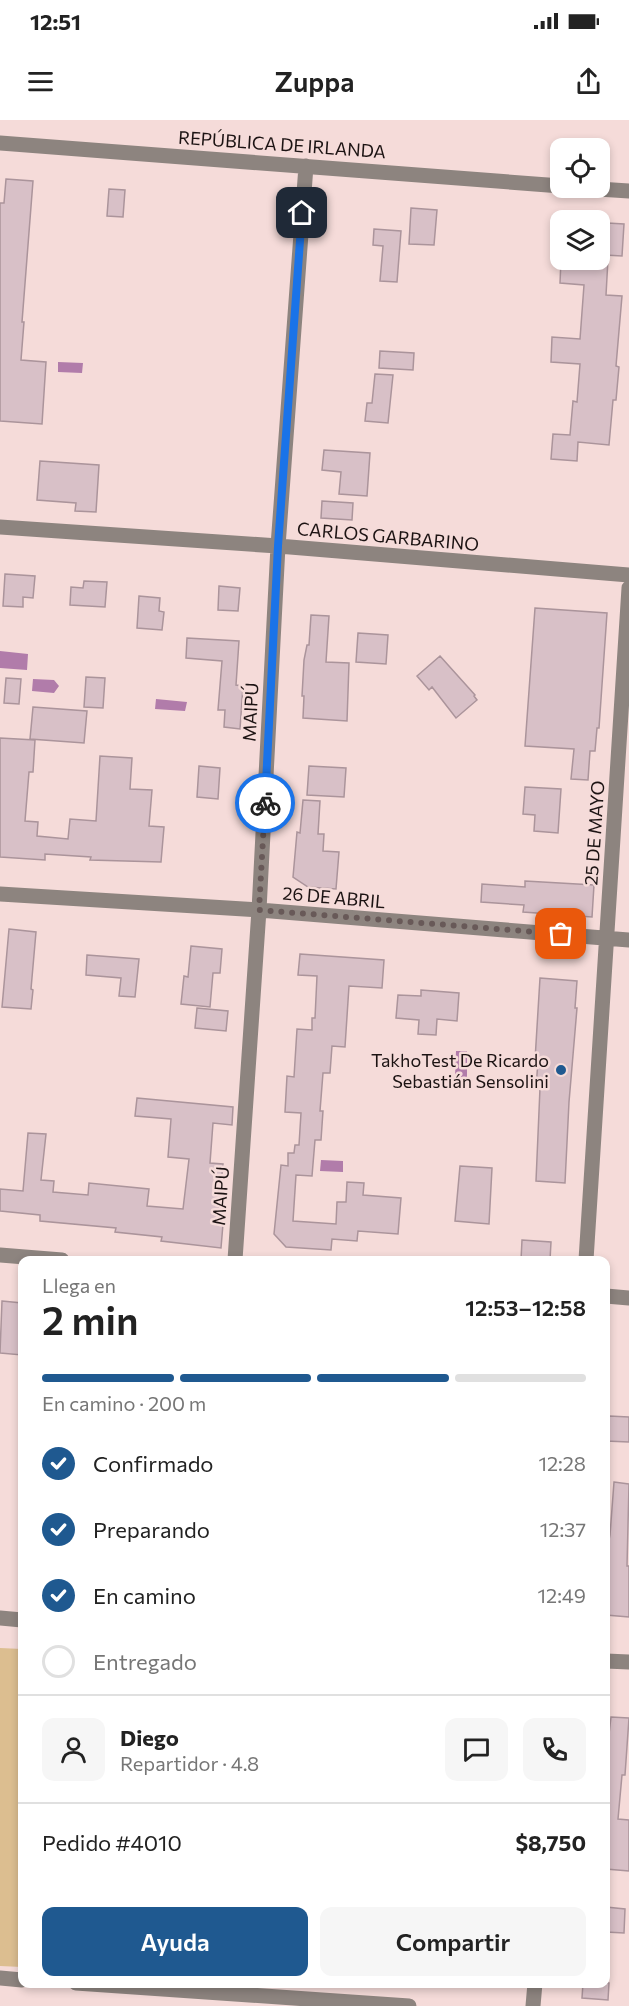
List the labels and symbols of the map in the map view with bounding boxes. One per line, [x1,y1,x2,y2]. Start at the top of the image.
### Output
street label: REPÚBLICA DE IRLANDA [177,126,387,162]
pin [276,187,327,238]
street label: CARLOS GARBARINO [296,517,480,555]
street label: MAIPÚ [237,682,263,742]
courier [235,773,295,833]
street label: 25 DE MAYO [579,780,609,886]
street label: 26 DE ABRIL [282,882,386,912]
pin [535,908,586,959]
place label: TakhoTest De Ricardo Sebastián Sensolini [371,1049,549,1092]
marker: TakhoTest De Ricardo Sebastián Sensolini [554,1063,568,1077]
street label: MAIPÚ [207,1166,233,1226]

